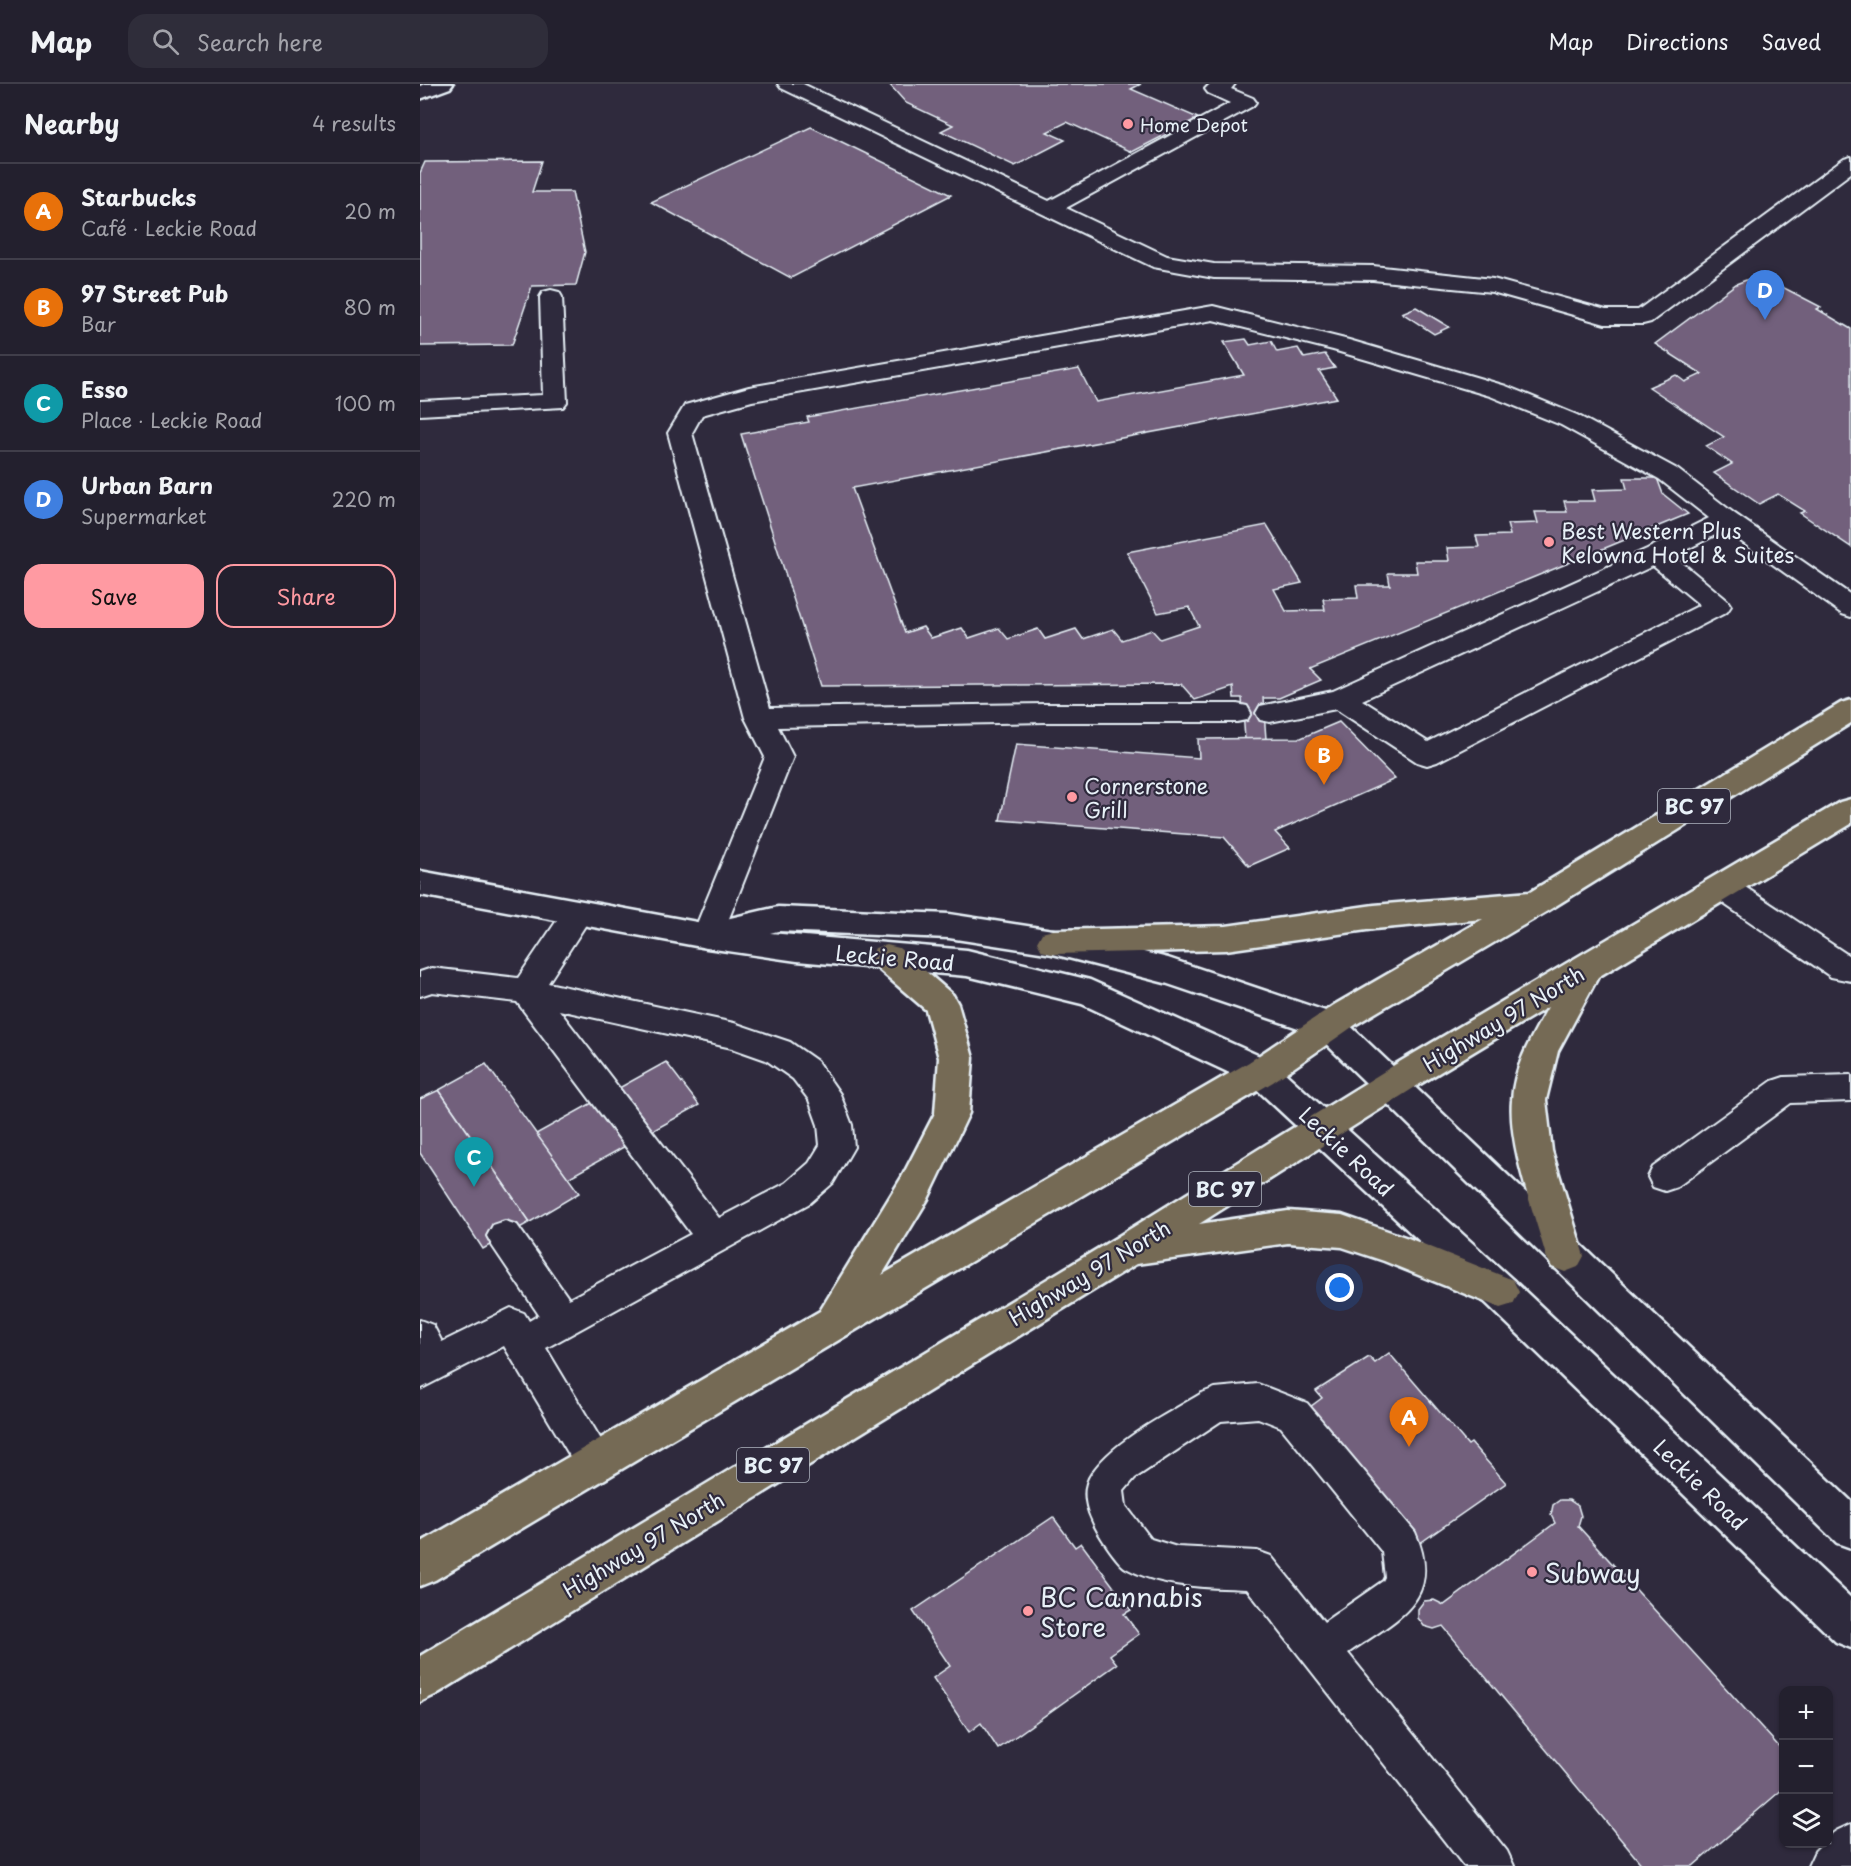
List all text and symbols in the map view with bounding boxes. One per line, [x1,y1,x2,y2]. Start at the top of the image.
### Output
search box [128,14,548,68]
text: Map [30,20,92,63]
icon: search [149,25,182,58]
text: Search here [197,25,323,58]
text: Map [1548,25,1593,57]
text: Directions [1626,25,1728,57]
text: Saved [1761,25,1821,57]
text: Nearby [24,104,119,143]
text: 4 results [312,108,396,138]
place label: Home Depot [1140,111,1248,138]
marker: Home Depot [1121,117,1135,131]
text: Starbucks [81,180,196,213]
text: A [36,196,51,226]
text: 20 m [344,196,396,226]
text: Café · Leckie Road [81,213,257,243]
pin: D [1746,270,1784,320]
text: 97 Street Pub [81,276,228,309]
text: B [37,292,50,322]
text: 80 m [344,292,396,322]
text: Bar [81,309,116,339]
text: Esso [81,372,128,405]
text: C [36,388,51,418]
text: 100 m [335,388,396,418]
text: Place · Leckie Road [81,405,262,435]
text: Urban Barn [81,468,213,501]
text: D [36,484,51,514]
text: 220 m [332,484,396,514]
text: Supermarket [81,501,207,531]
place label: Best Western Plus Kelowna Hotel & Suites [1561,514,1794,570]
marker: Best Western Plus Kelowna Hotel & Suites [1542,535,1556,549]
button: Save [24,564,204,628]
button: Share [216,564,396,628]
pin: B [1304,736,1344,785]
place label: Cornerstone Grill [1084,769,1209,825]
road number: BC 97 [1658,789,1730,823]
marker: Cornerstone Grill [1065,790,1079,804]
street label: Leckie Road [834,936,956,978]
street label: Highway 97 North [1416,957,1590,1079]
street label: Leckie Road [1292,1099,1402,1203]
pin: C [454,1138,494,1187]
road number: BC 97 [1189,1172,1261,1206]
street label: Highway 97 North [1002,1211,1176,1333]
your location [1325,1273,1354,1302]
pin: A [1390,1398,1428,1447]
street label: Leckie Road [1647,1431,1755,1537]
road number: BC 97 [737,1448,809,1482]
street label: Highway 97 North [556,1483,730,1605]
place label: Subway [1544,1553,1641,1592]
marker: Subway [1525,1565,1539,1579]
place label: BC Cannabis Store [1040,1577,1203,1646]
marker: BC Cannabis Store [1021,1604,1035,1618]
map controls [1779,1686,1833,1848]
button: + [1779,1686,1833,1740]
button: − [1779,1740,1833,1794]
button: layers [1779,1794,1833,1848]

